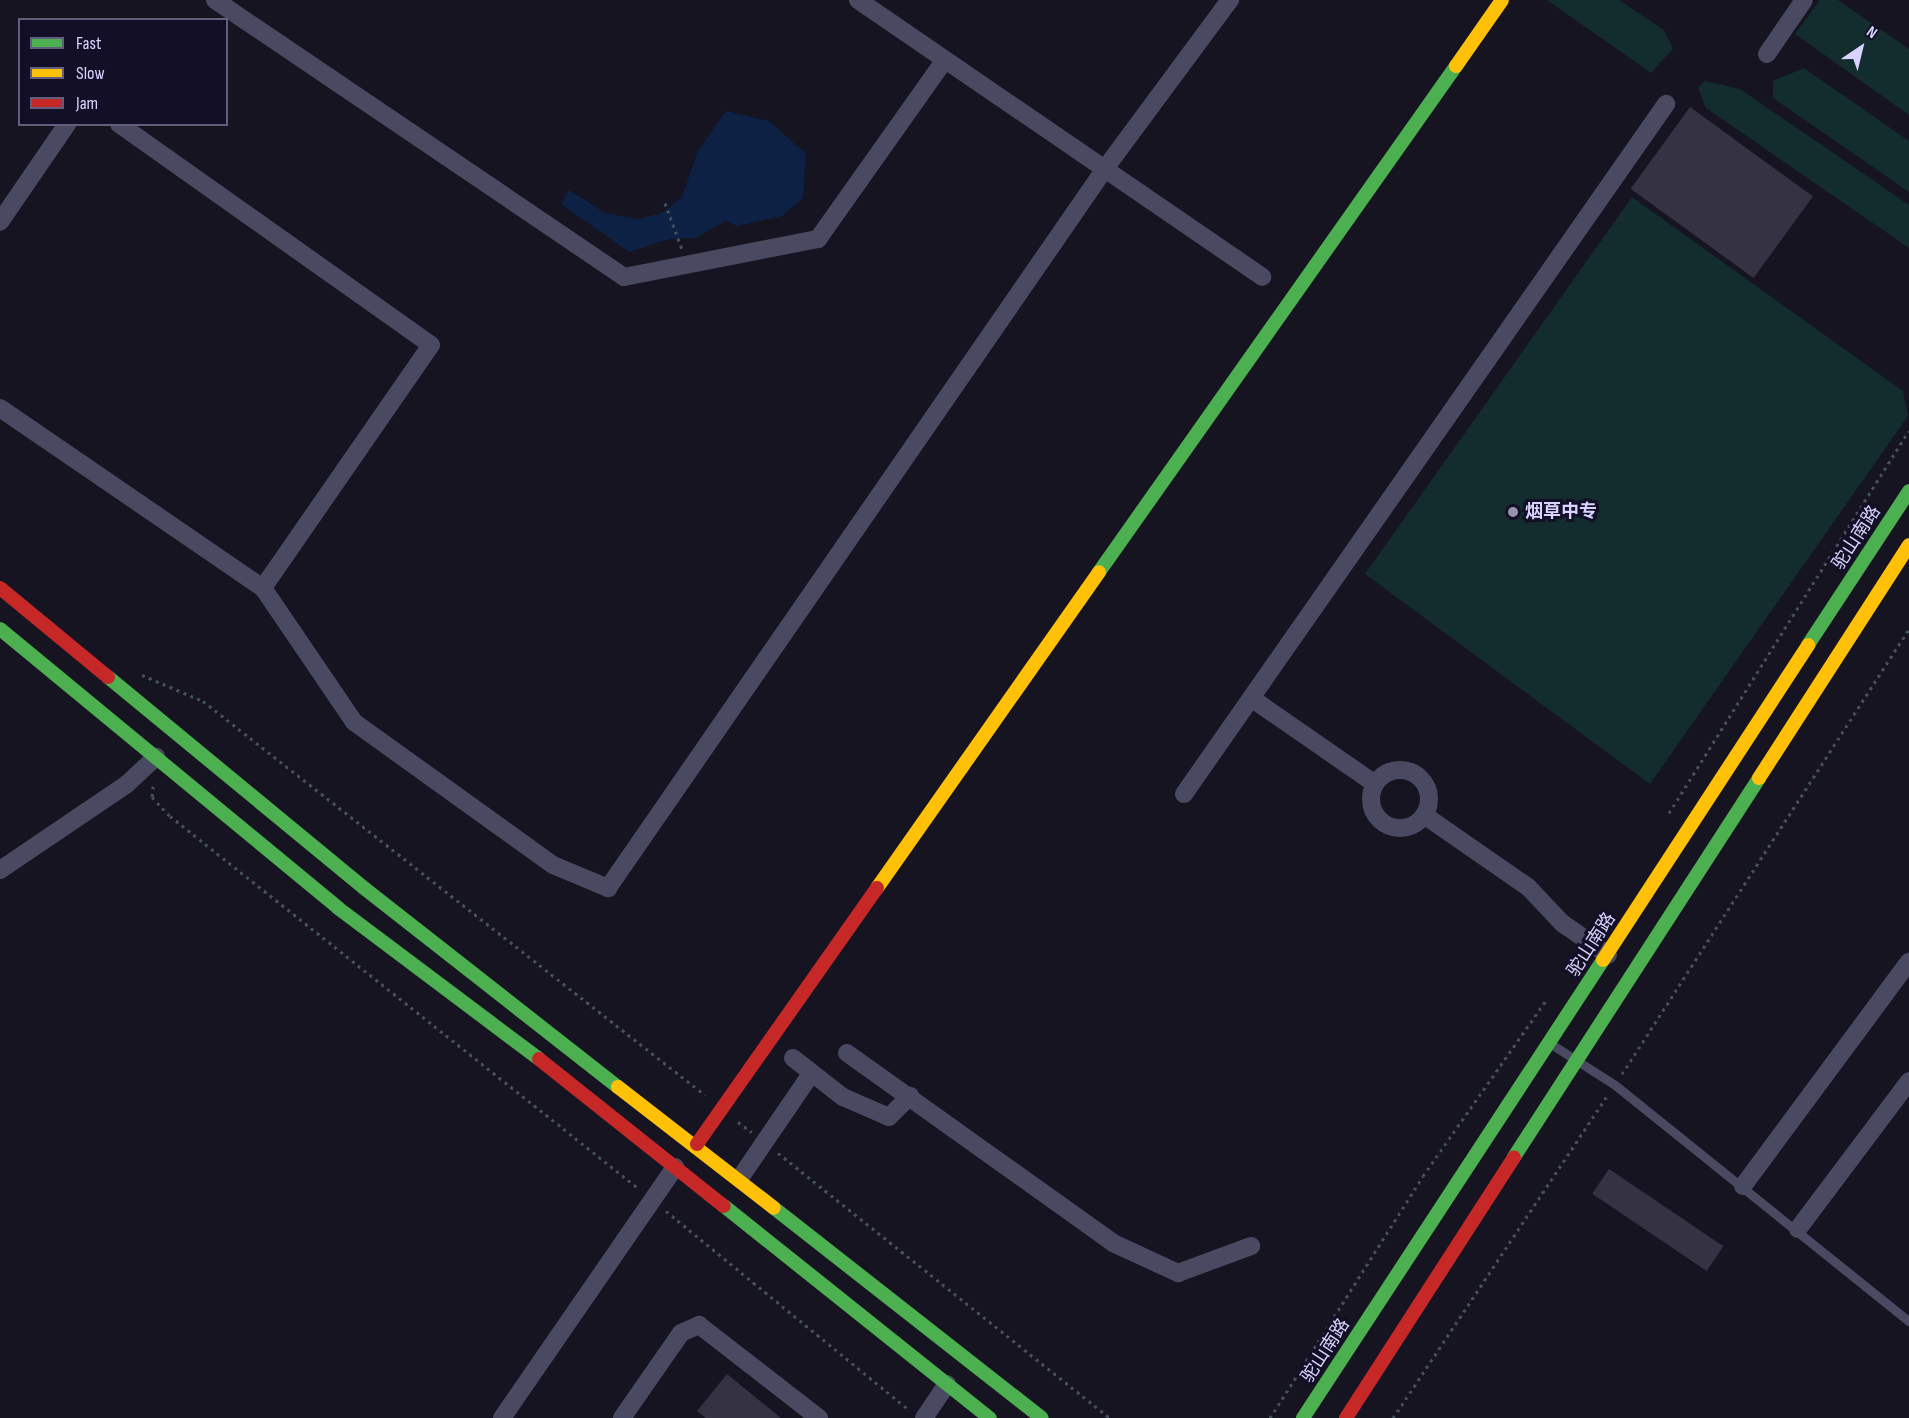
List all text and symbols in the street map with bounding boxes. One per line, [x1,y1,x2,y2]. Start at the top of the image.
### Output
legend [18,18,228,126]
north arrow [1831,18,1891,78]
text: N [1863,23,1881,43]
text: Fast [76,33,101,54]
text: Slow [76,63,105,84]
text: Jam [76,93,98,114]
place label: 烟草中专 [1525,501,1597,523]
street label: 驼山南路 [1828,502,1886,574]
marker: 烟草中专 [1506,505,1520,519]
street label: 驼山南路 [1563,909,1621,981]
street label: 驼山南路 [1297,1315,1355,1387]

